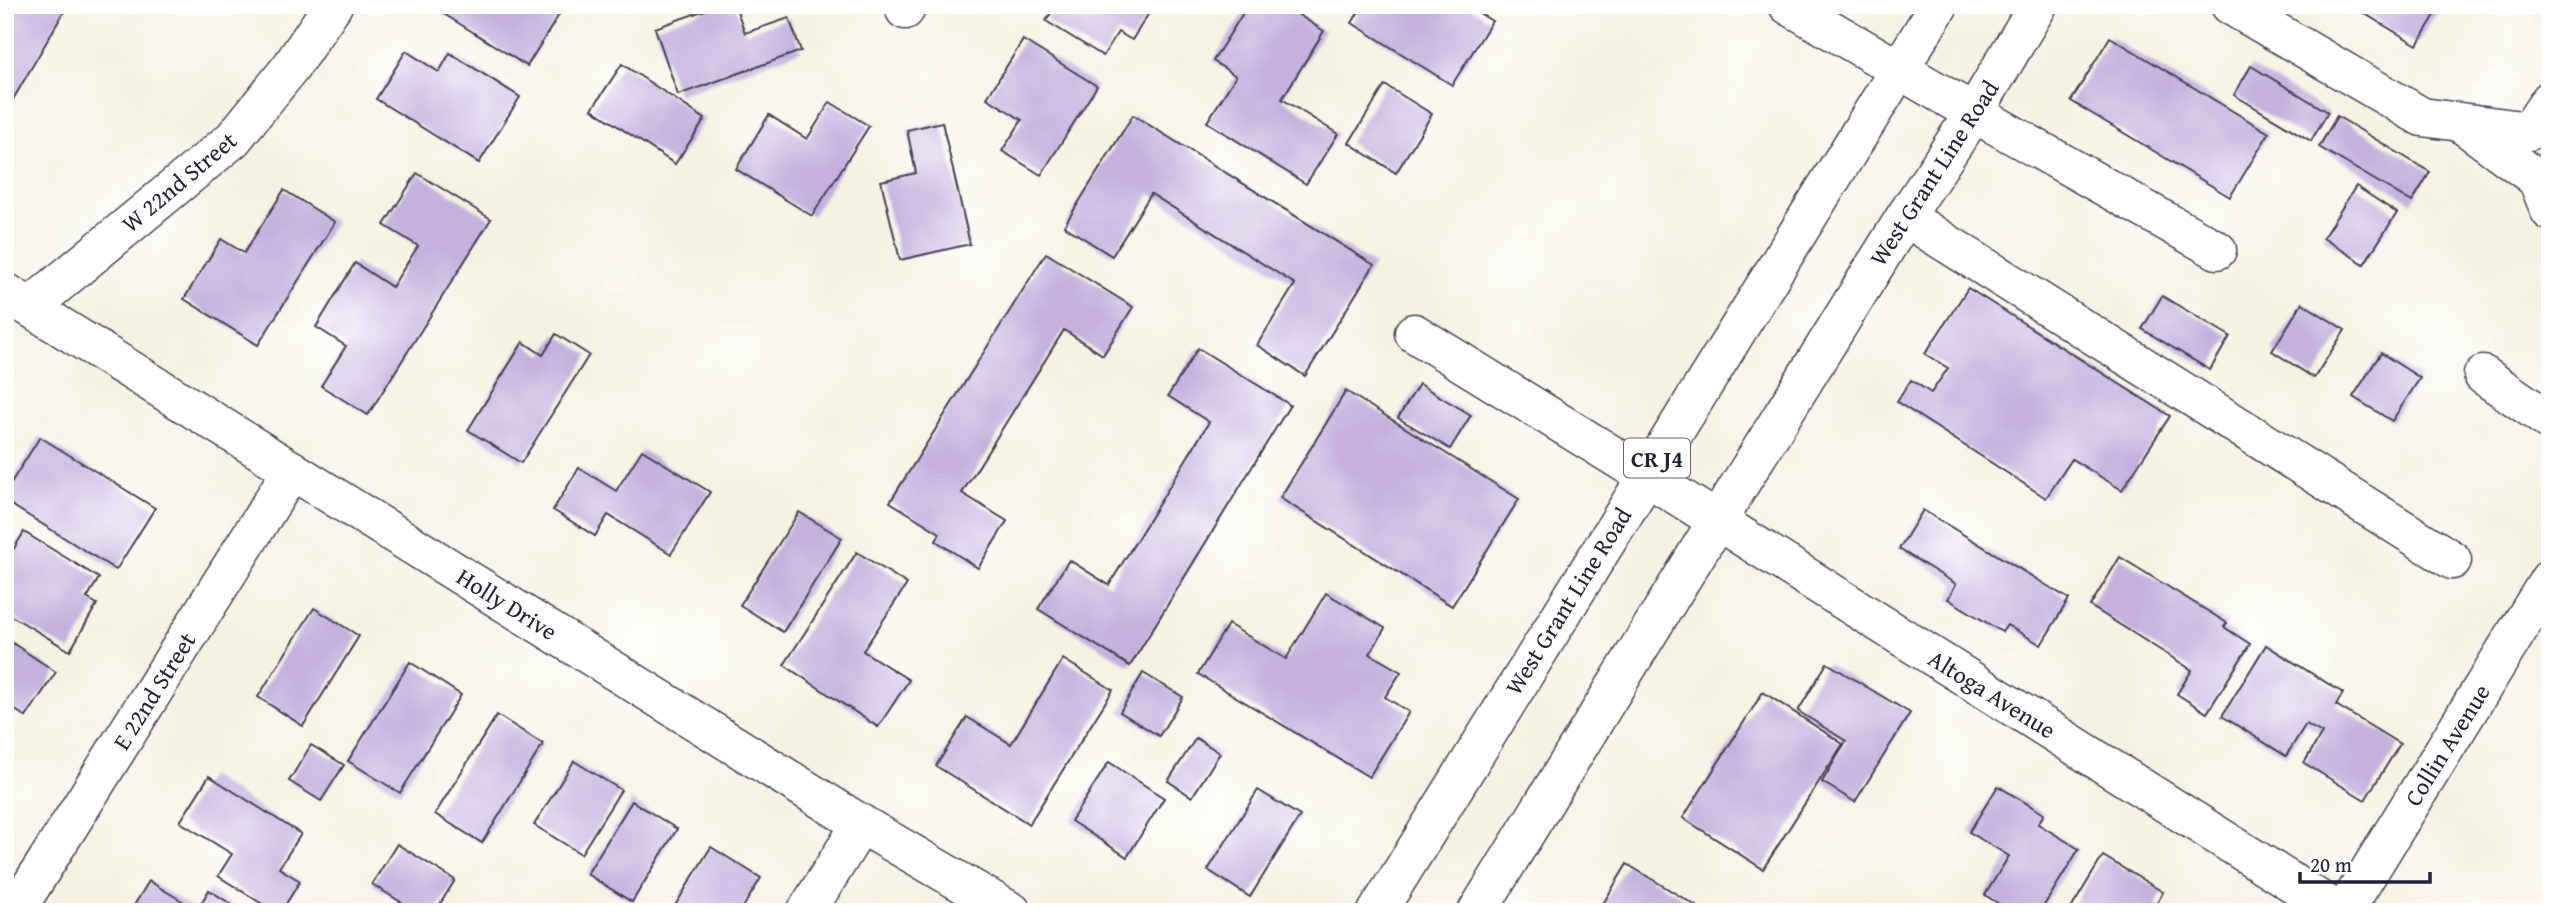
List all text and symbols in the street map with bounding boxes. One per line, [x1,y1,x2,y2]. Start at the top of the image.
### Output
street label: West Grant Line Road [1861,73,2007,273]
street label: W 22nd Street [114,123,245,241]
road number: CR J4 [1624,438,1690,478]
street label: West Grant Line Road [1496,500,1640,701]
street label: Holly Drive [450,559,564,649]
street label: E 22nd Street [104,625,204,757]
street label: Altoga Avenue [1922,641,2062,747]
street label: Collin Avenue [2396,677,2498,813]
scale bar [2300,840,2429,884]
text: 20 m [2310,849,2352,880]

